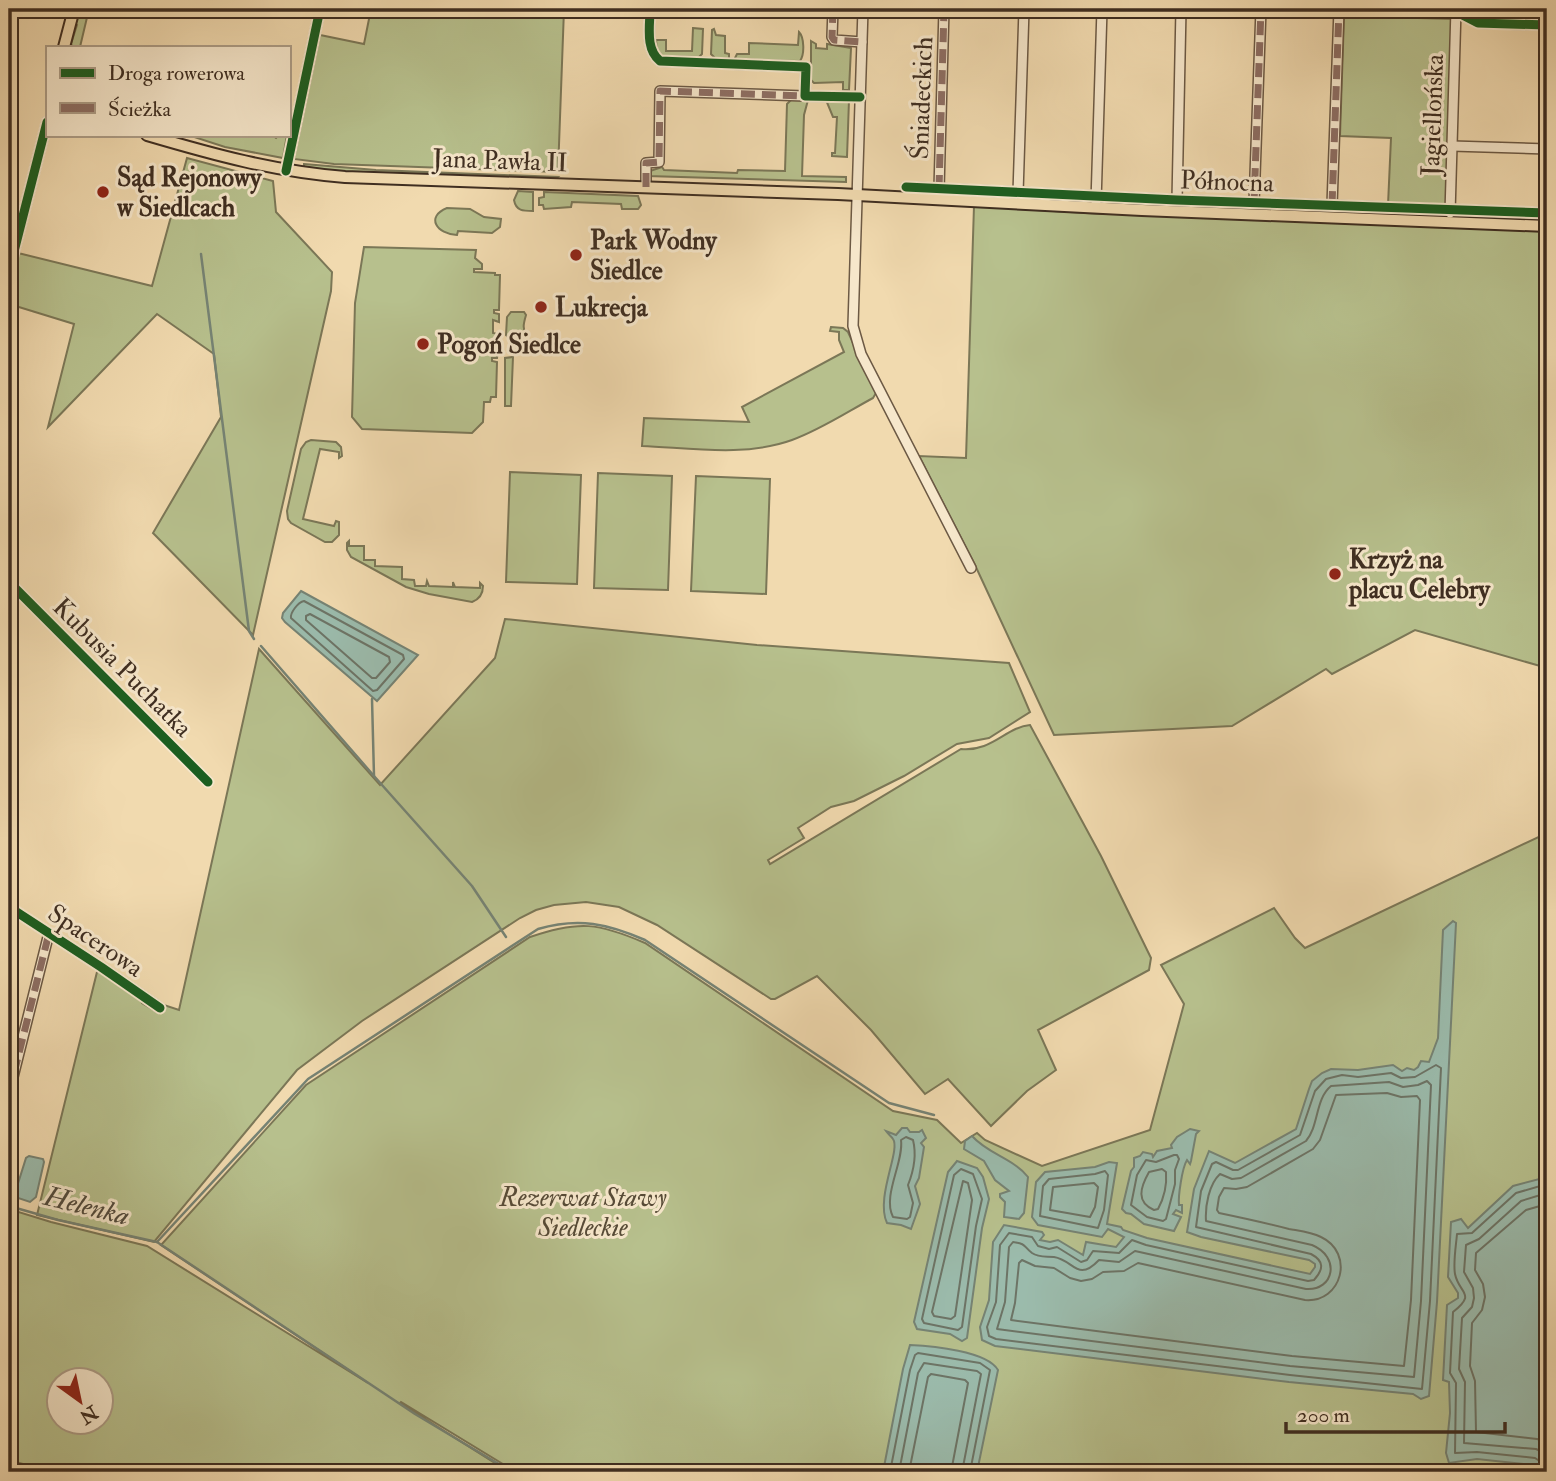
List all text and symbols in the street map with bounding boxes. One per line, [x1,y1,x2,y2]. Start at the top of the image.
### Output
street label: Śniadeckich [902,36,940,160]
legend [46,46,290,136]
street label: Jagiellońska [1415,53,1451,178]
text: Droga rowerowa [108,60,245,87]
text: Ścieżka [108,96,171,123]
street label: Jana Pawła II [431,143,568,179]
place label: Sąd Rejonowy w Siedlcach [116,162,263,224]
street label: Północna [1179,164,1275,200]
marker: Sąd Rejonowy w Siedlcach [95,184,111,200]
place label: Park Wodny Siedlce [590,225,718,287]
marker: Park Wodny Siedlce [568,247,584,263]
place label: Lukrecja [555,292,649,324]
marker: Lukrecja [533,299,549,315]
place label: Pogoń Siedlce [437,329,581,362]
marker: Pogoń Siedlce [415,336,431,352]
place label: Krzyż na placu Celebry [1348,544,1491,607]
marker: Krzyż na placu Celebry [1327,566,1343,582]
street label: Kubusia Puchatka [46,591,199,744]
street label: Spacerowa [41,897,150,985]
water label: Helenka [38,1179,133,1234]
park label: Rezerwat Stawy Siedleckie [498,1182,667,1244]
north arrow [46,1366,116,1436]
scale bar [1286,1390,1505,1434]
text: N [74,1399,103,1430]
text: 200 m [1297,1402,1350,1429]

